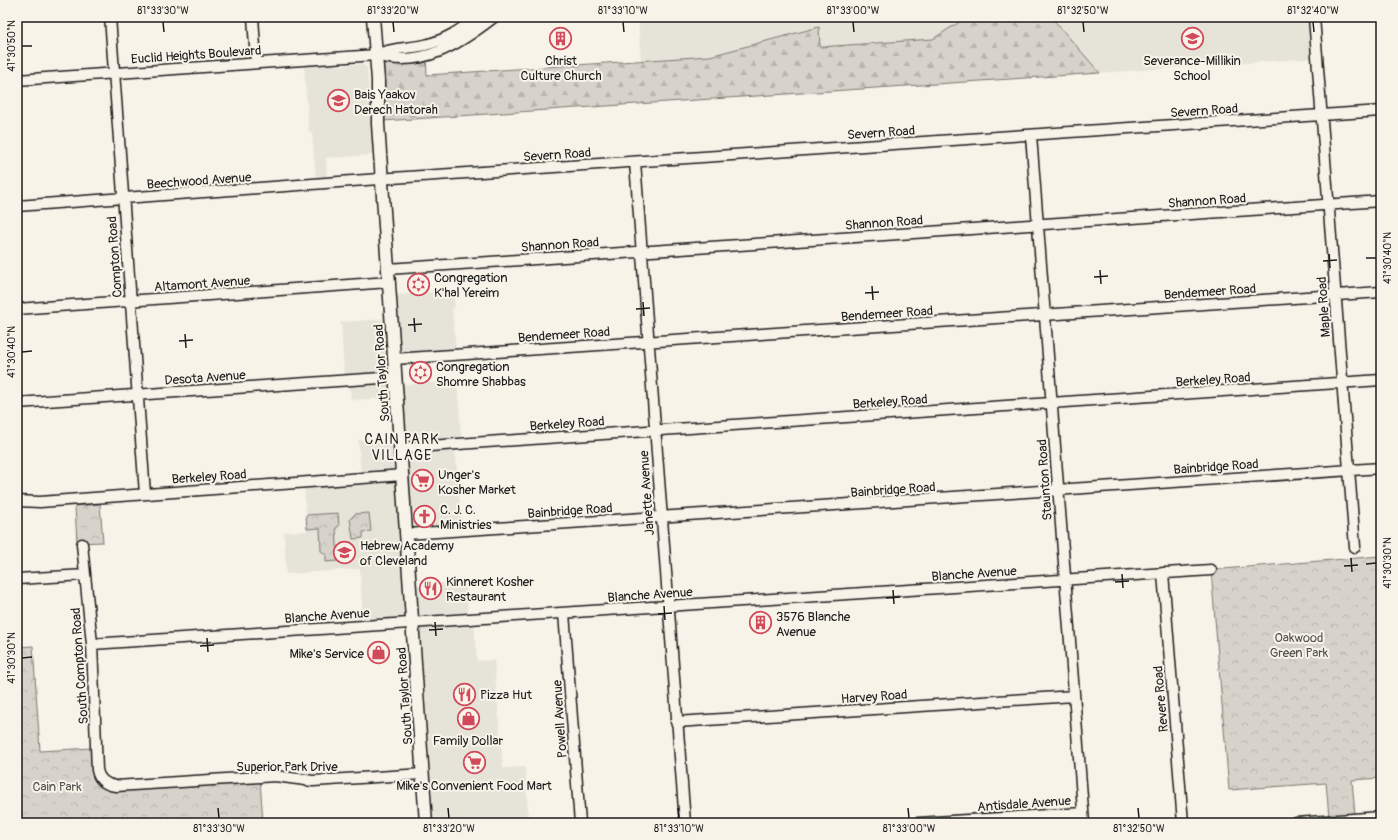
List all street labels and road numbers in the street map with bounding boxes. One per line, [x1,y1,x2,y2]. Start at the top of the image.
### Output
street label: Euclid Heights Boulevard [130,42,262,68]
street label: Severn Road [1170,101,1239,121]
street label: Severn Road [847,123,916,143]
street label: Severn Road [523,145,592,165]
street label: Beechwood Avenue [146,169,252,193]
street label: Shannon Road [1167,190,1247,212]
street label: Shannon Road [844,212,924,234]
street label: Compton Road [104,216,126,298]
street label: Shannon Road [520,234,600,256]
street label: Altamont Avenue [153,273,251,295]
street label: Maple Road [1314,276,1334,338]
street label: Bendemeer Road [1163,281,1257,303]
street label: Bendemeer Road [840,303,934,325]
street label: South Taylor Road [371,324,393,422]
street label: Bendemeer Road [517,324,611,346]
street label: Desota Avenue [164,367,247,389]
street label: Berkeley Road [1175,369,1251,391]
street label: Berkeley Road [852,391,928,413]
street label: Berkeley Road [529,413,605,435]
street label: Staunton Road [1034,439,1056,521]
street label: Janette Avenue [636,449,658,536]
street label: Bainbridge Road [1173,456,1259,478]
street label: Berkeley Road [171,466,247,488]
street label: Bainbridge Road [850,479,936,501]
street label: Bainbridge Road [527,500,613,522]
street label: Blanche Avenue [931,563,1018,585]
street label: Blanche Avenue [607,584,694,606]
street label: Blanche Avenue [284,605,371,627]
street label: South Compton Road [68,607,92,725]
street label: South Taylor Road [394,647,416,745]
street label: Revere Road [1150,665,1172,733]
street label: Powell Avenue [549,679,571,758]
street label: Harvey Road [840,687,908,707]
street label: Superior Park Drive [236,759,338,775]
street label: Antisdale Avenue [977,793,1072,815]

